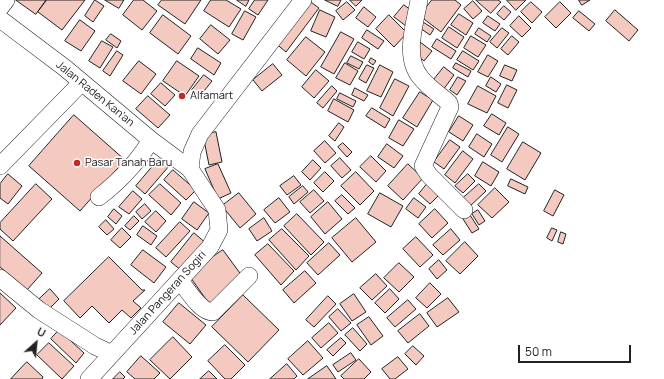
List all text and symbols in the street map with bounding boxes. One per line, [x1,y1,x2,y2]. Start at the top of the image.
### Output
street label: Jalan Raden Kan'an [53,58,137,130]
place label: Alfamart [190,89,233,103]
marker: Alfamart [177,91,187,101]
place label: Pasar Tanah Baru [85,156,172,170]
marker: Pasar Tanah Baru [72,158,82,168]
street label: Jalan Pangeran Sogiri [127,248,209,338]
north arrow [16,323,56,363]
text: U [35,323,49,340]
scale bar [520,337,633,363]
text: 50 m [525,343,552,360]

